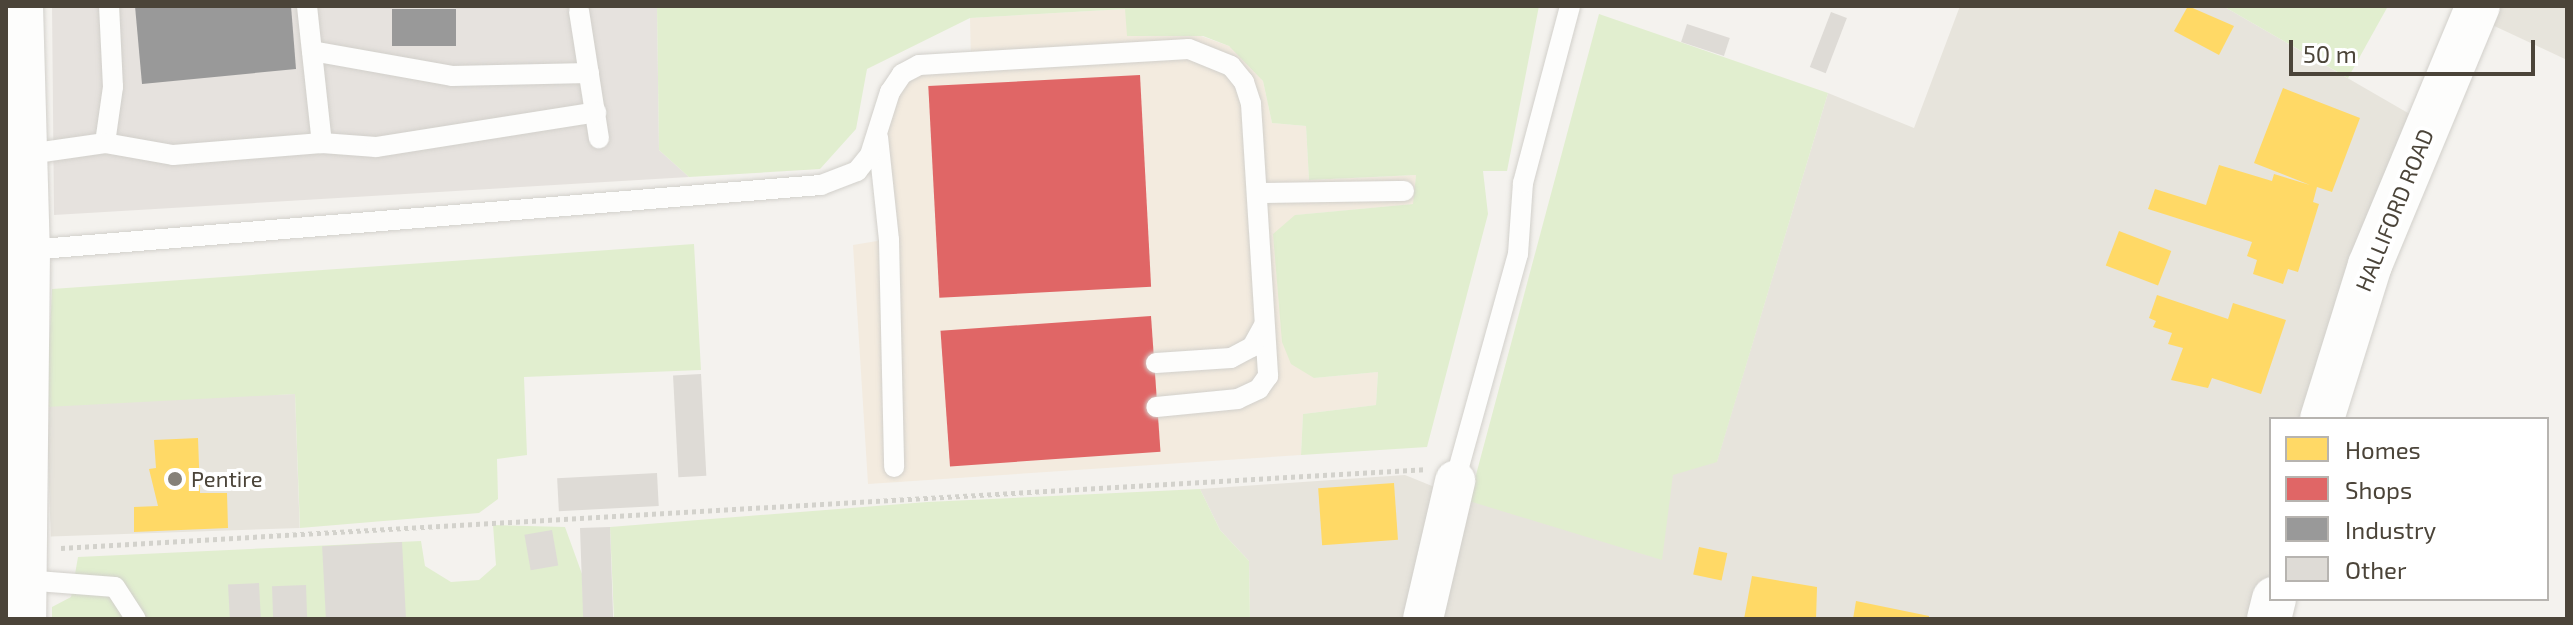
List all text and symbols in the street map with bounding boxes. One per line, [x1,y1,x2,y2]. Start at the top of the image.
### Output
scale bar [2293,24,2539,74]
text: 50 m [2303,39,2357,68]
street label: HALLIFORD ROAD [2349,125,2439,295]
legend [2269,417,2549,601]
text: Homes [2345,435,2421,464]
place label: Pentire [191,466,263,492]
marker: Pentire [166,470,184,488]
text: Shops [2345,475,2412,504]
text: Industry [2345,515,2436,544]
text: Other [2345,555,2407,584]

